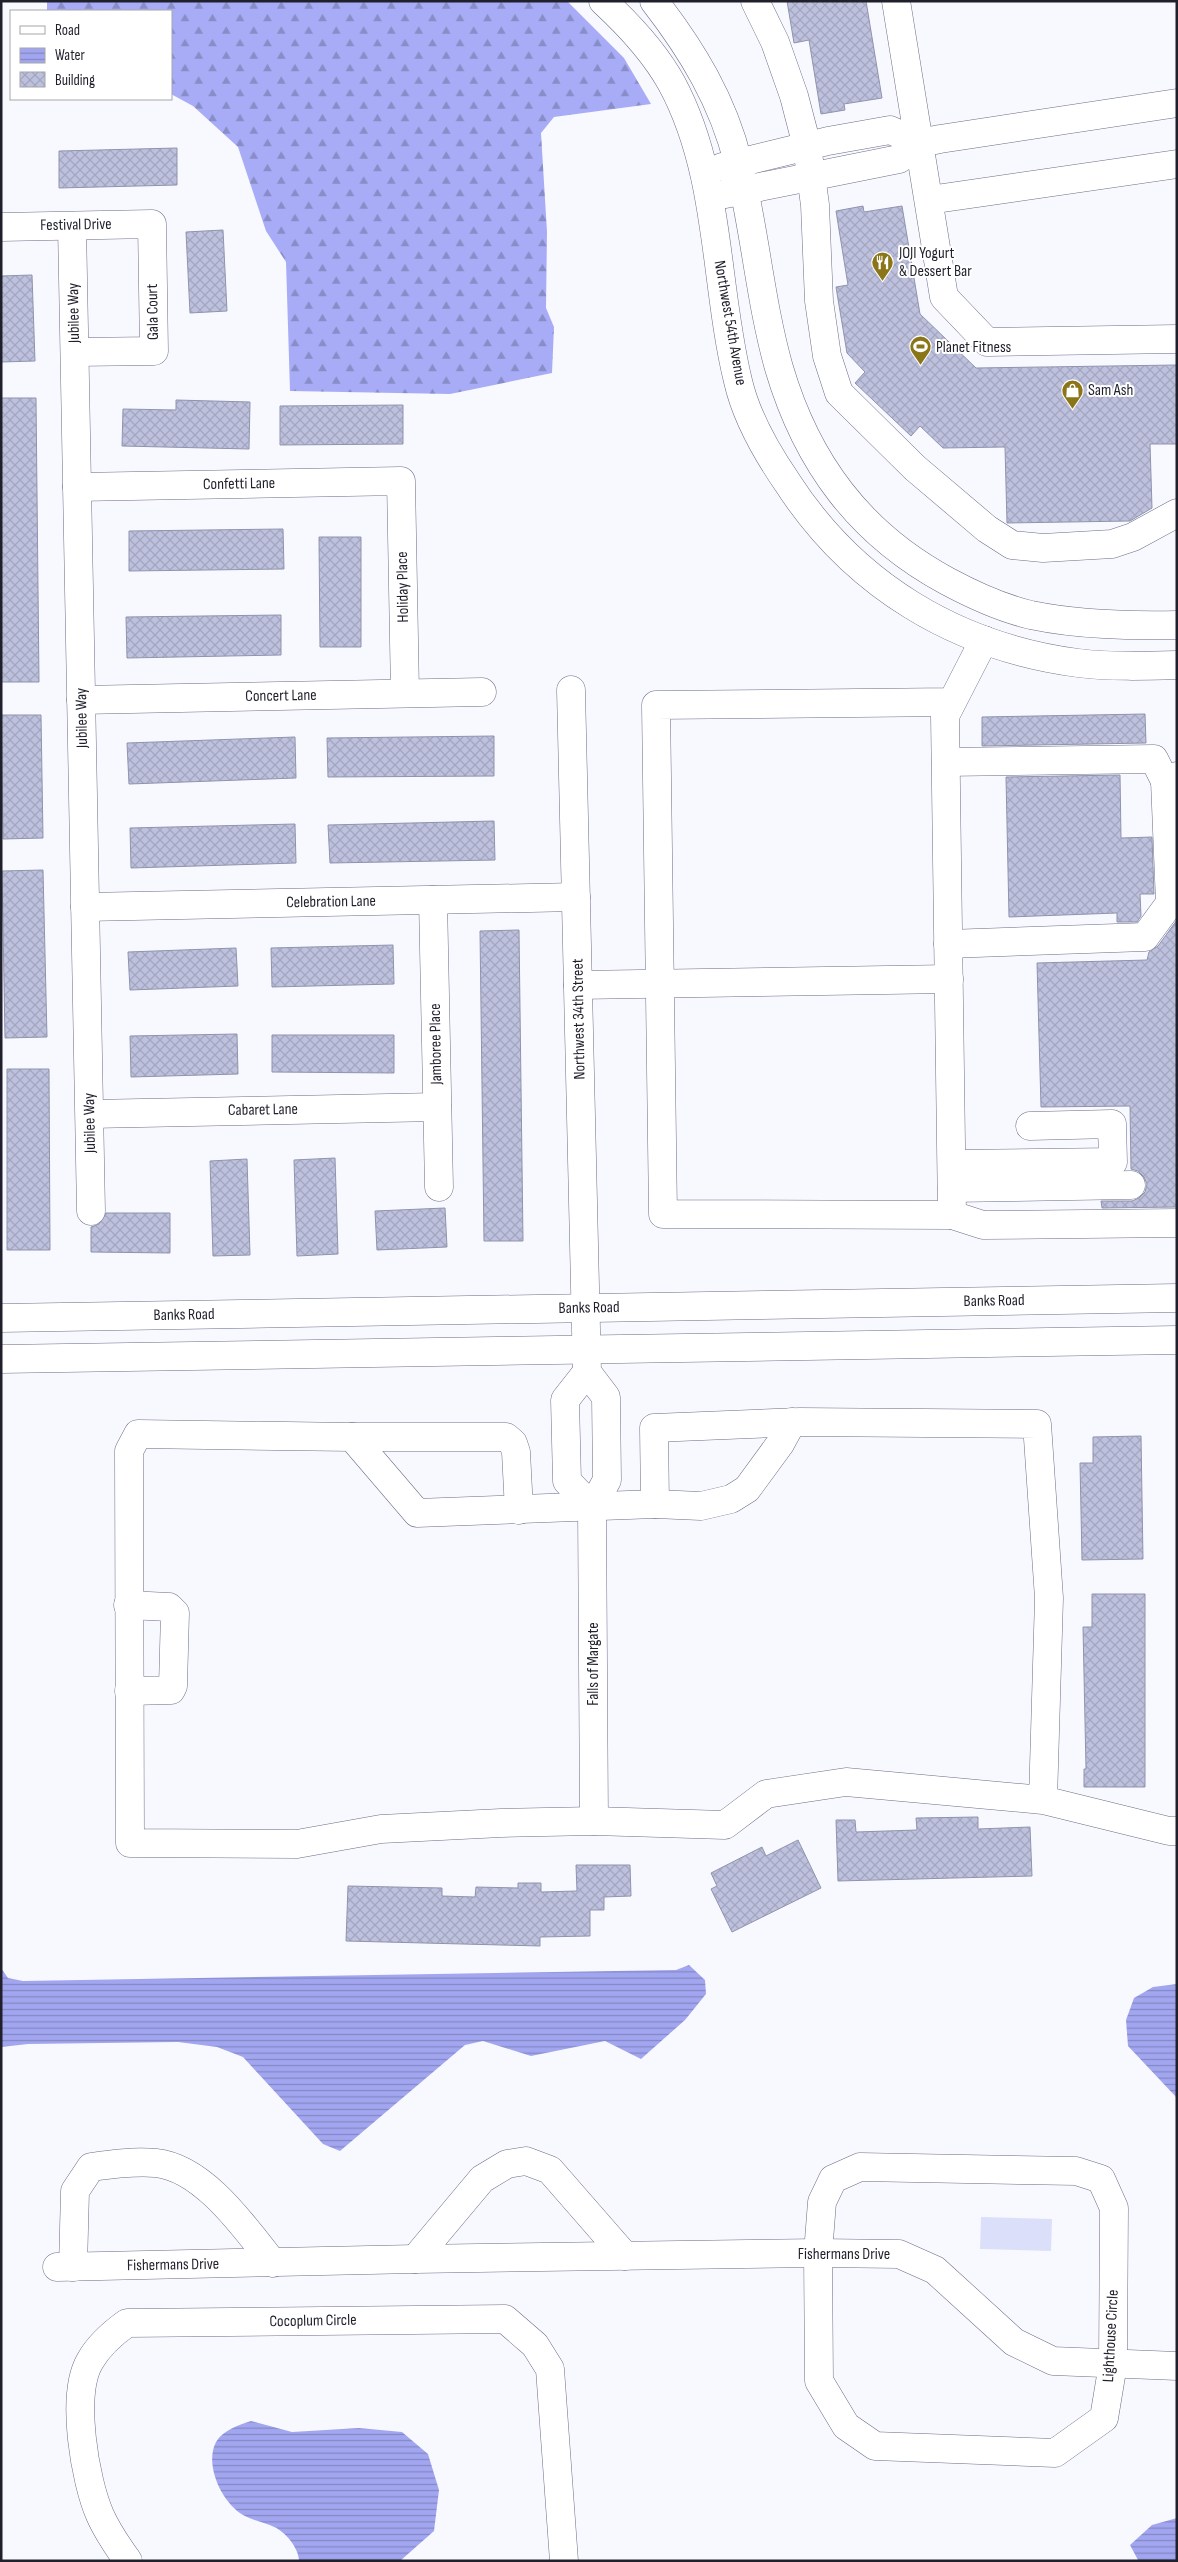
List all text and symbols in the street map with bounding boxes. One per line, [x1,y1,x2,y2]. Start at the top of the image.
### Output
legend [10,10,172,100]
text: Road [55,21,80,40]
text: Water [55,46,86,65]
text: Building [55,71,95,90]
street label: Festival Drive [40,215,112,235]
place label: JOJI Yogurt & Dessert Bar [898,244,972,281]
restaurant icon: JOJI Yogurt & Dessert Bar [871,250,895,281]
street label: Northwest 54th Avenue [710,259,750,387]
street label: Jubilee Way [64,283,84,344]
street label: Gala Court [143,284,163,340]
sports icon: Planet Fitness [908,335,932,366]
place label: Planet Fitness [936,338,1012,357]
shop icon: Sam Ash [1060,378,1084,409]
place label: Sam Ash [1088,381,1133,400]
street label: Confetti Lane [203,474,275,494]
street label: Holiday Place [393,551,413,623]
street label: Concert Lane [245,686,317,706]
street label: Jubilee Way [72,688,92,749]
street label: Celebration Lane [286,892,376,912]
street label: Northwest 34th Street [568,958,590,1080]
street label: Jamboree Place [426,1003,446,1086]
street label: Jubilee Way [80,1093,100,1154]
street label: Cabaret Lane [228,1100,298,1120]
street label: Banks Road [963,1291,1025,1311]
street label: Banks Road [558,1298,620,1318]
street label: Banks Road [153,1305,215,1325]
street label: Falls of Margate [584,1622,603,1706]
street label: Fishermans Drive [798,2245,890,2264]
street label: Fishermans Drive [127,2255,219,2275]
street label: Lighthouse Circle [1099,2289,1123,2383]
street label: Cocoplum Circle [269,2311,357,2331]

